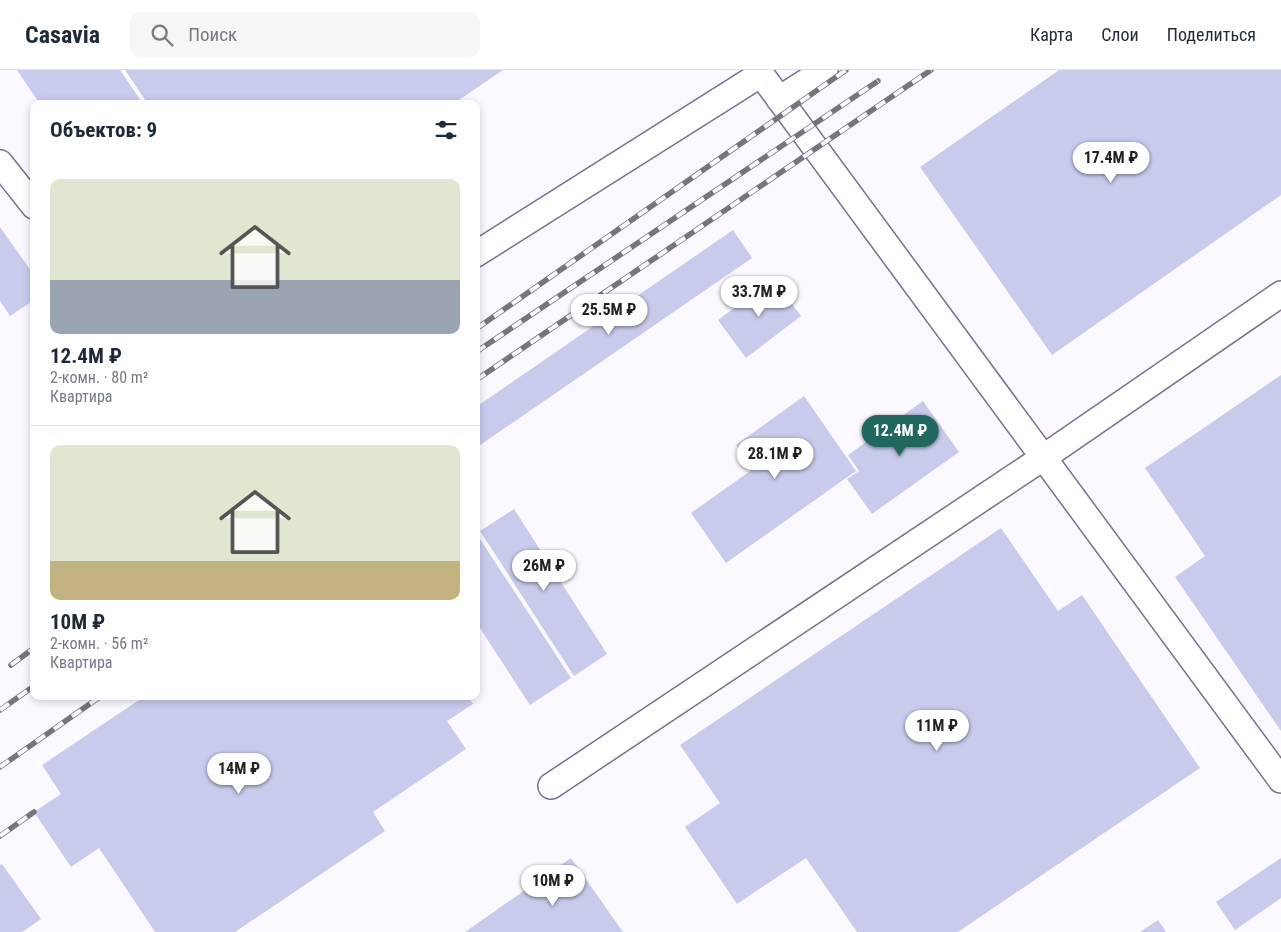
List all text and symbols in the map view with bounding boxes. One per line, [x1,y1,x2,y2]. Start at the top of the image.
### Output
search box [130,12,480,57]
text: Casavia [25,21,100,49]
icon: search [148,21,176,49]
text: Поиск [188,23,237,46]
text: Карта [1030,24,1073,45]
text: Слои [1101,24,1139,45]
text: Поделиться [1167,24,1256,45]
icon: filters [432,116,460,144]
text: Объектов: 9 [50,118,157,142]
pin: 17.4M ₽ [1065,142,1157,184]
text: 17.4M ₽ [1084,148,1138,167]
icon: home [210,212,300,302]
pin: 33.7M ₽ [713,276,805,318]
text: 33.7M ₽ [732,282,786,301]
pin: 25.5M ₽ [563,294,655,336]
text: 25.5M ₽ [582,300,636,319]
text: 12.4M ₽ [50,344,122,368]
text: 2-комн. · 80 m² [50,368,148,387]
text: Квартира [50,387,112,406]
pin: 12.4M ₽ [854,414,946,457]
text: 12.4M ₽ [873,421,927,440]
pin: 28.1M ₽ [729,438,821,480]
text: 28.1M ₽ [748,444,802,463]
icon: home [210,477,300,567]
pin: 26M ₽ [509,550,579,592]
text: 26M ₽ [523,556,565,575]
text: 10M ₽ [50,610,105,634]
text: 2-комн. · 56 m² [50,634,148,653]
text: Квартира [50,653,112,672]
pin: 11M ₽ [902,710,972,752]
text: 11M ₽ [916,716,958,735]
pin: 14M ₽ [204,752,274,795]
text: 14M ₽ [218,759,260,778]
pin: 10M ₽ [518,864,588,907]
text: 10M ₽ [532,871,574,890]

